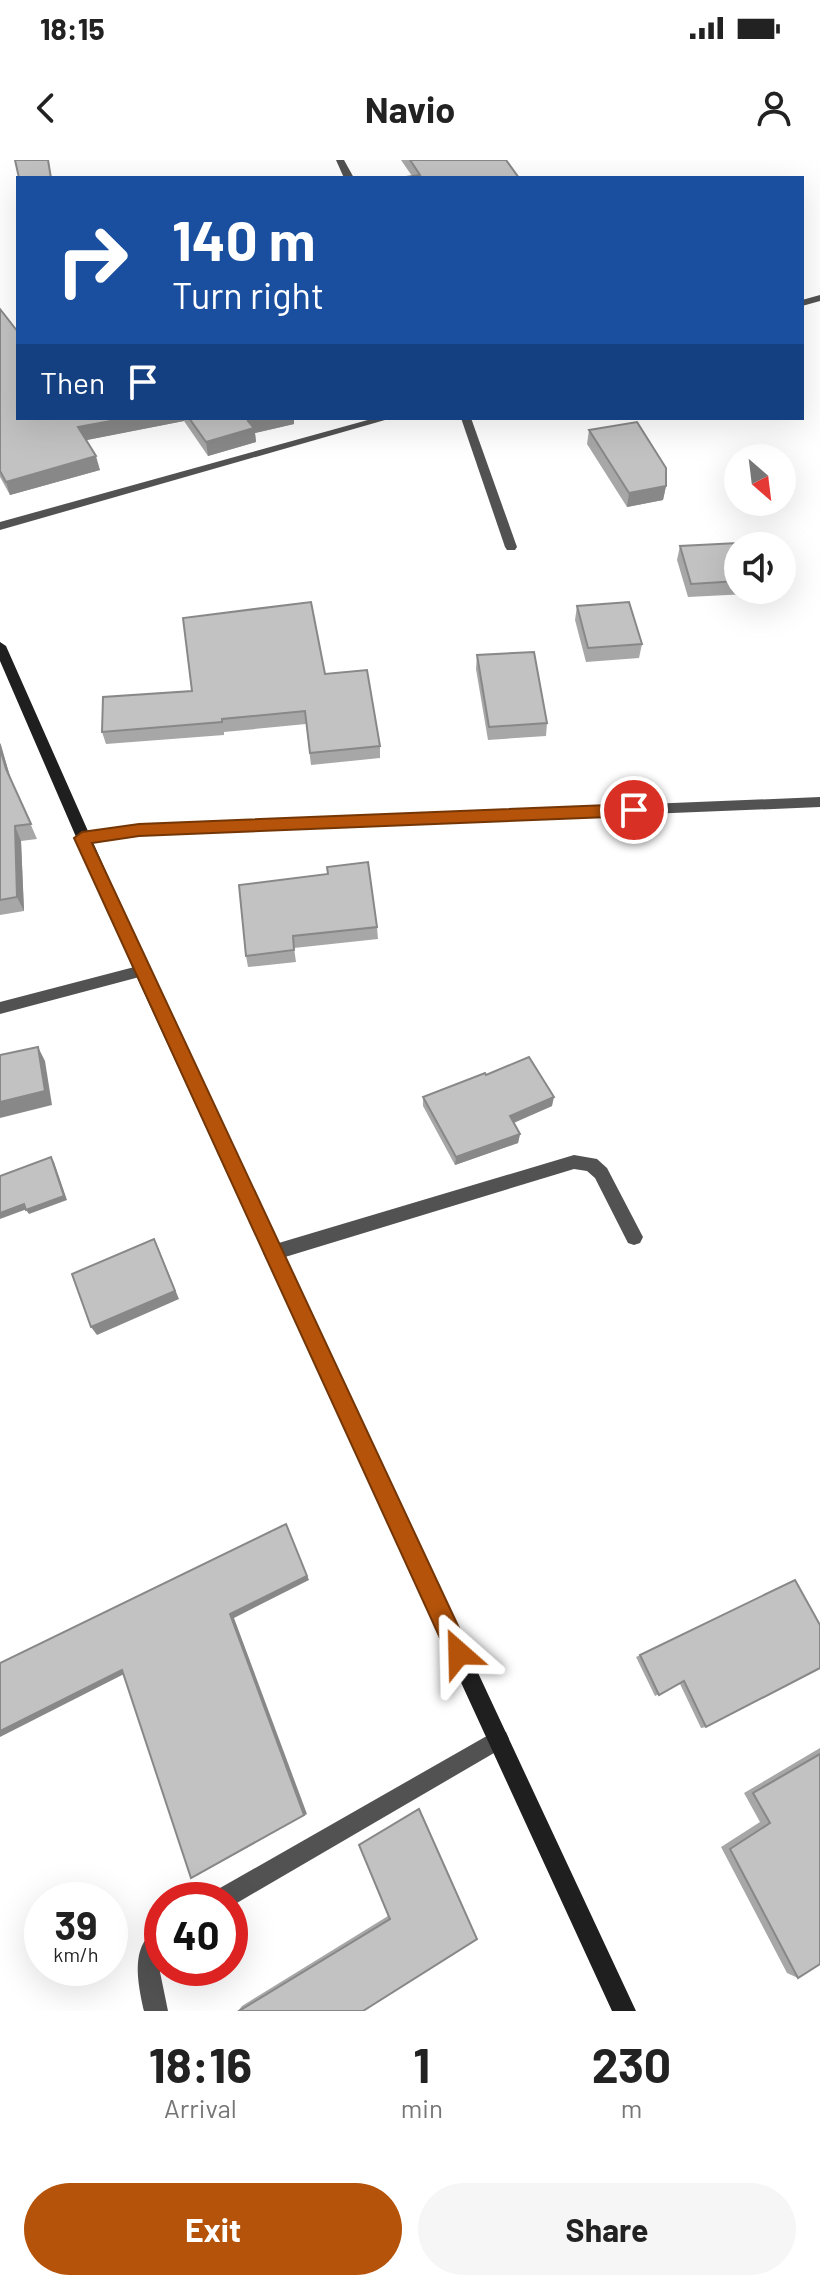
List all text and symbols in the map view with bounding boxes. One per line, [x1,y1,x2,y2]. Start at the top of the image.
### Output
text: 18:15 [40,10,105,46]
icon: back [24,86,68,130]
icon: person [752,86,796,130]
text: Navio [365,87,455,130]
text: 140 m [172,205,316,272]
icon: right [40,208,144,312]
text: Turn right [172,273,324,316]
icon: arrive [121,360,165,404]
text: Then [40,364,105,400]
north arrow [724,444,796,516]
map controls [724,444,796,604]
button: sound [724,532,796,604]
pin [600,776,668,844]
icon: arrive [612,788,656,832]
position arrow [417,1611,501,1695]
speed limit sign: 40 [144,1882,248,1986]
text: 39 [55,1900,97,1948]
text: km/h [53,1942,99,1966]
text: 18:16 [149,2035,252,2093]
text: 1 [413,2035,430,2093]
text: 230 [592,2035,671,2093]
text: Arrival [164,2092,237,2123]
text: min [401,2092,443,2123]
text: m [621,2092,642,2123]
button: Exit [24,2183,402,2275]
button: Share [418,2183,796,2275]

